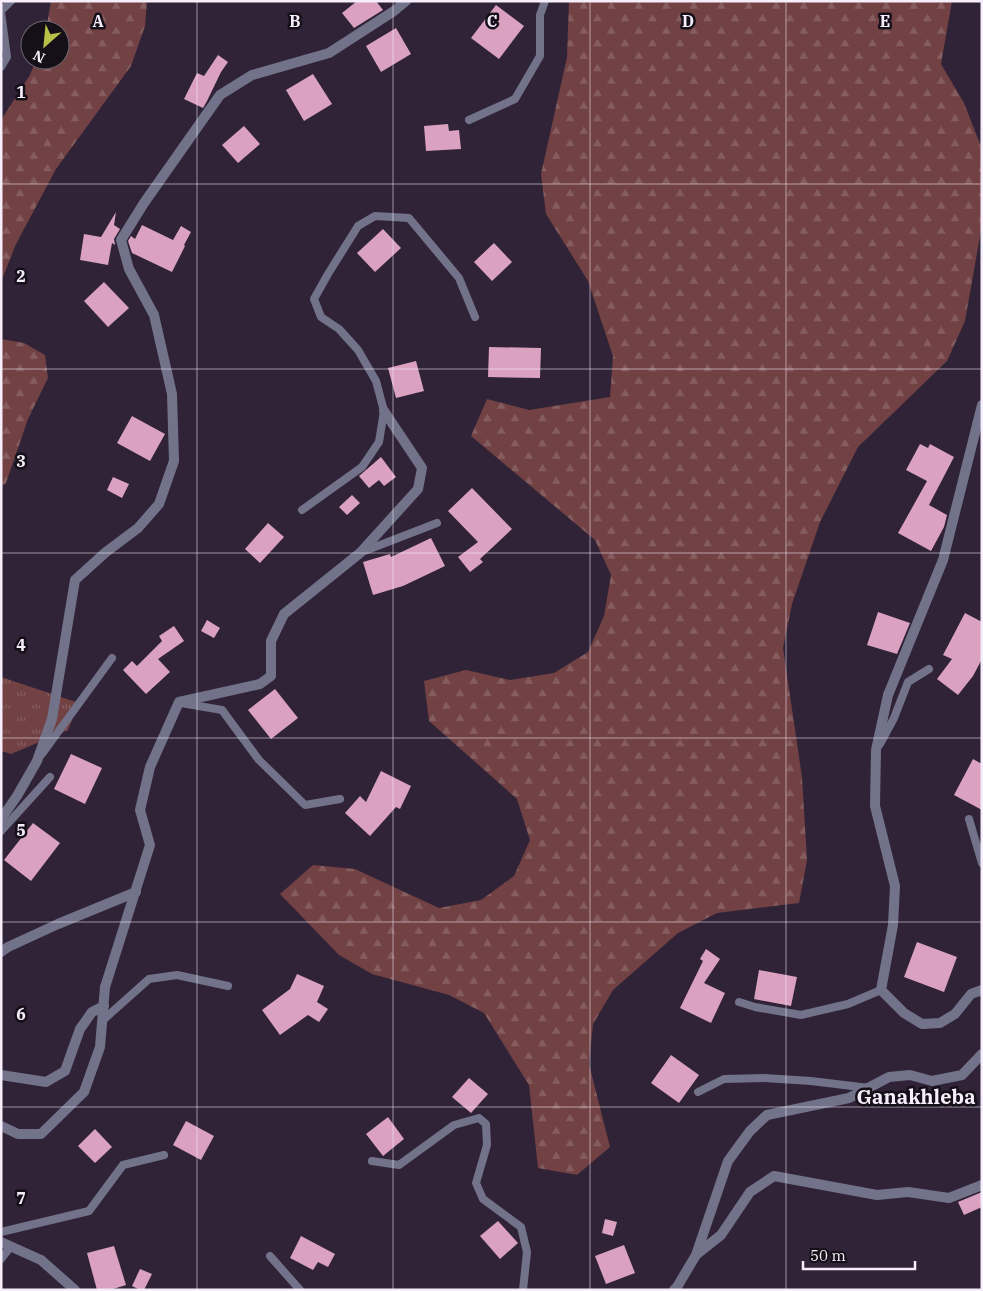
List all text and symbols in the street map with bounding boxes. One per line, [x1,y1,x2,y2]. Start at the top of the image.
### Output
text: A [92,11,104,31]
text: B [289,11,301,31]
text: C [487,11,497,31]
text: D [682,11,694,31]
text: E [880,11,890,31]
north arrow [20,20,70,70]
text: N [30,46,48,67]
text: 1 [16,82,26,102]
text: 2 [16,266,26,286]
text: 3 [16,451,26,471]
text: 4 [16,635,26,655]
text: 5 [16,820,26,840]
text: 6 [16,1004,26,1024]
district label: Ganakhleba [856,1083,976,1110]
text: 7 [16,1188,26,1208]
scale bar [803,1238,916,1270]
text: 50 m [810,1246,846,1265]

